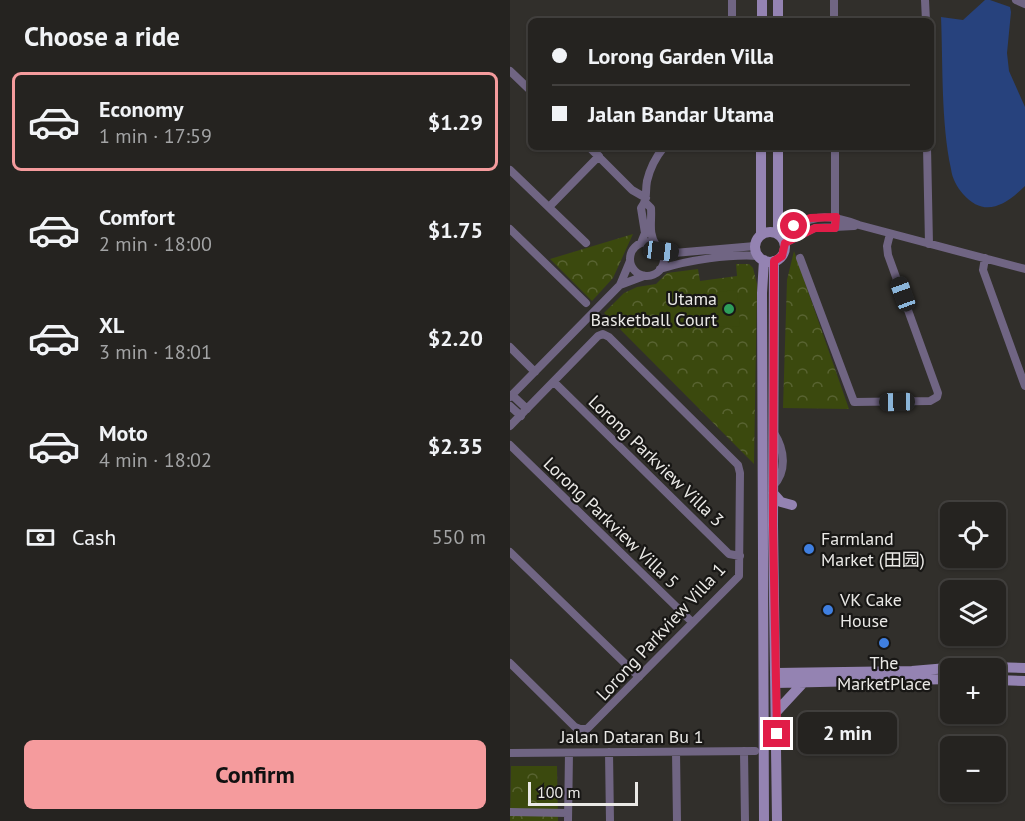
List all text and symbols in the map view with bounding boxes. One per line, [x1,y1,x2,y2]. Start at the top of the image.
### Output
text: Choose a ride [24,19,180,53]
text: Lorong Garden Villa [588,42,774,70]
icon: car [27,95,81,149]
text: Economy [99,95,183,123]
text: Jalan Bandar Utama [588,100,774,128]
text: $1.29 [428,108,483,136]
text: 1 min · 17:59 [99,123,212,149]
icon: car [27,203,81,257]
text: Comfort [99,203,175,231]
route start [780,212,807,239]
text: $1.75 [428,216,483,244]
text: 2 min · 18:00 [99,231,212,257]
car [642,240,680,262]
car [888,274,918,314]
place label: Utama Basketball Court [591,287,717,331]
marker: Utama Basketball Court [722,302,736,316]
icon: car [27,311,81,365]
text: XL [99,311,124,339]
text: $2.20 [428,324,483,352]
text: 3 min · 18:01 [99,339,212,365]
street label: Lorong Parkview Villa 3 [584,390,729,531]
car [879,393,915,411]
icon: car [27,419,81,473]
text: Moto [99,419,148,447]
text: $2.35 [428,432,483,460]
text: 4 min · 18:02 [99,447,212,473]
street label: Lorong Parkview Villa 5 [539,452,684,593]
map controls [940,502,1006,802]
button: locate [940,502,1006,568]
icon: cash [24,521,57,554]
text: Cash [72,523,116,551]
text: 550 m [432,524,486,550]
place label: Farmland Market (田园) [821,527,925,571]
marker: Farmland Market (田园) [802,542,816,556]
street label: Lorong Parkview Villa 1 [591,558,730,705]
button: layers [940,580,1006,646]
place label: VK Cake House [839,588,902,632]
marker: VK Cake House [821,603,835,617]
marker: The MarketPlace [877,636,891,650]
place label: The MarketPlace [837,651,931,695]
button: + [940,658,1006,724]
callout: 2 min [798,713,897,755]
route end [763,720,790,747]
text: 2 min [823,720,872,746]
street label: Jalan Dataran Bu 1 [559,725,704,748]
button: − [940,736,1006,802]
button: Confirm [24,740,486,809]
scale bar [528,779,638,806]
text: 100 m [537,782,580,802]

